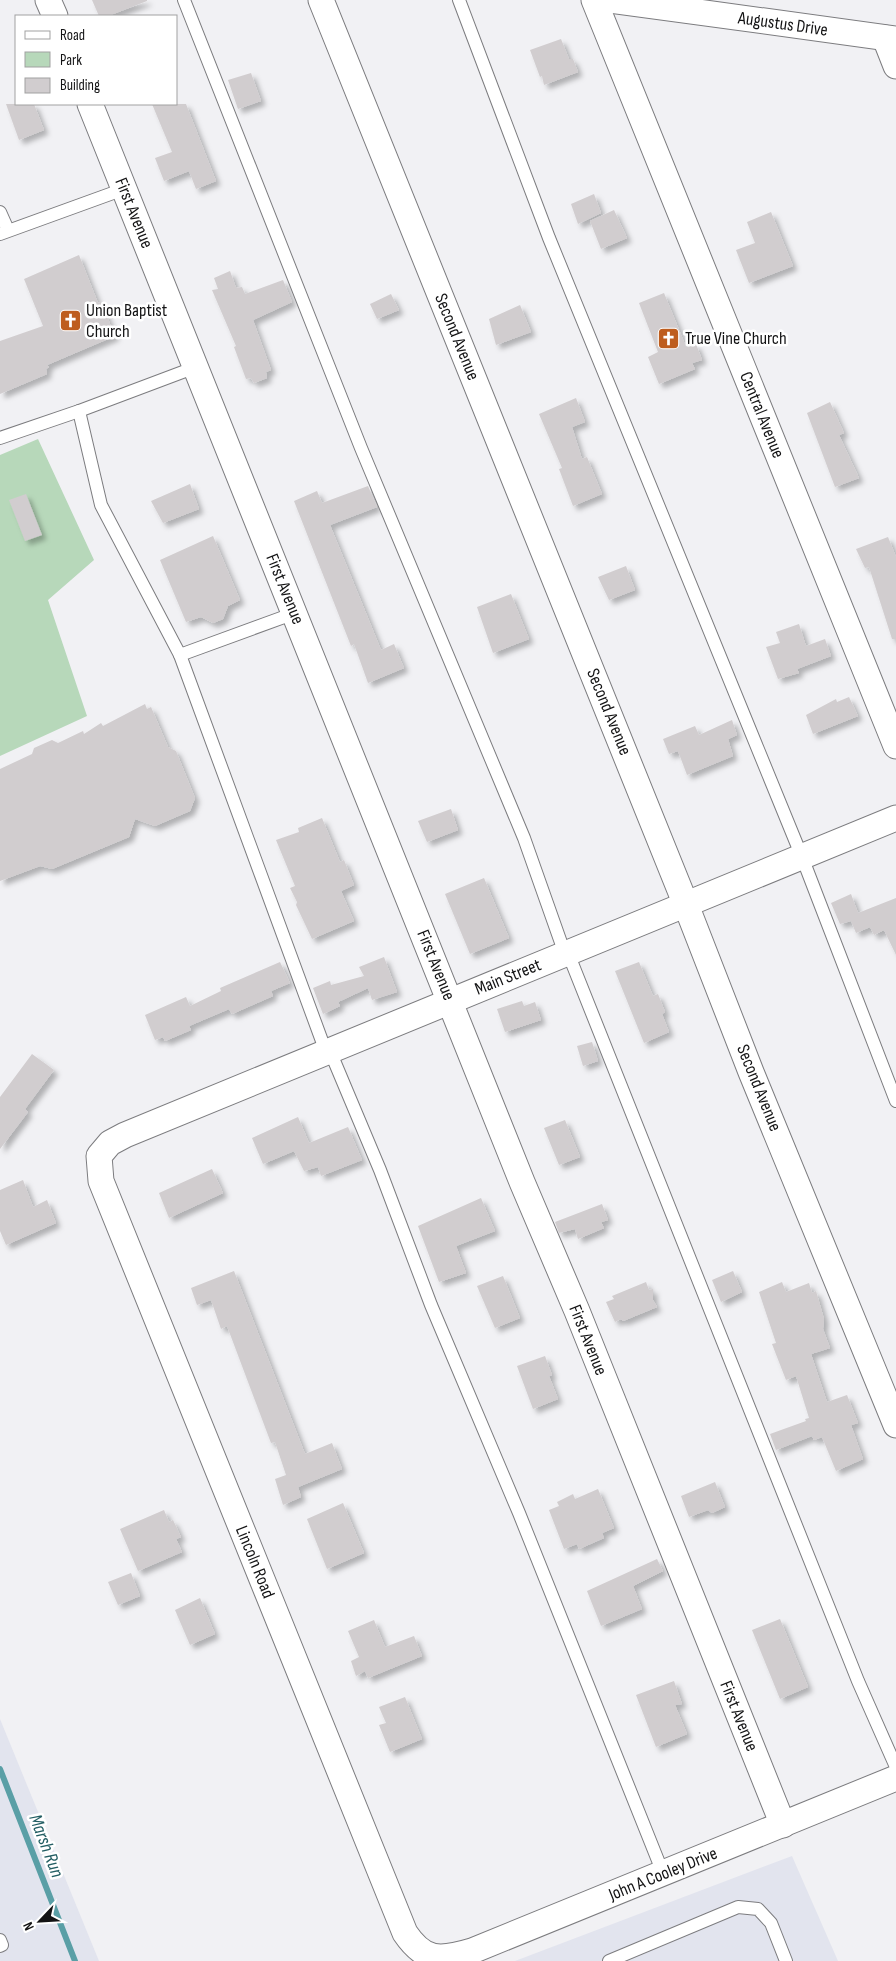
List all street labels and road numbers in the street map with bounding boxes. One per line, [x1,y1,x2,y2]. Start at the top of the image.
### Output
street label: Augustus Drive [736,7,829,41]
street label: First Avenue [110,175,158,251]
street label: Second Avenue [430,291,484,383]
street label: Central Avenue [735,369,789,461]
street label: First Avenue [261,551,309,627]
street label: Second Avenue [582,666,636,758]
street label: First Avenue [412,927,460,1003]
street label: Main Street [472,954,545,1000]
street label: Second Avenue [732,1042,786,1134]
street label: First Avenue [564,1302,612,1378]
street label: Lincoln Road [231,1523,279,1601]
street label: First Avenue [715,1678,763,1754]
street label: John A Cooley Drive [605,1843,720,1906]

